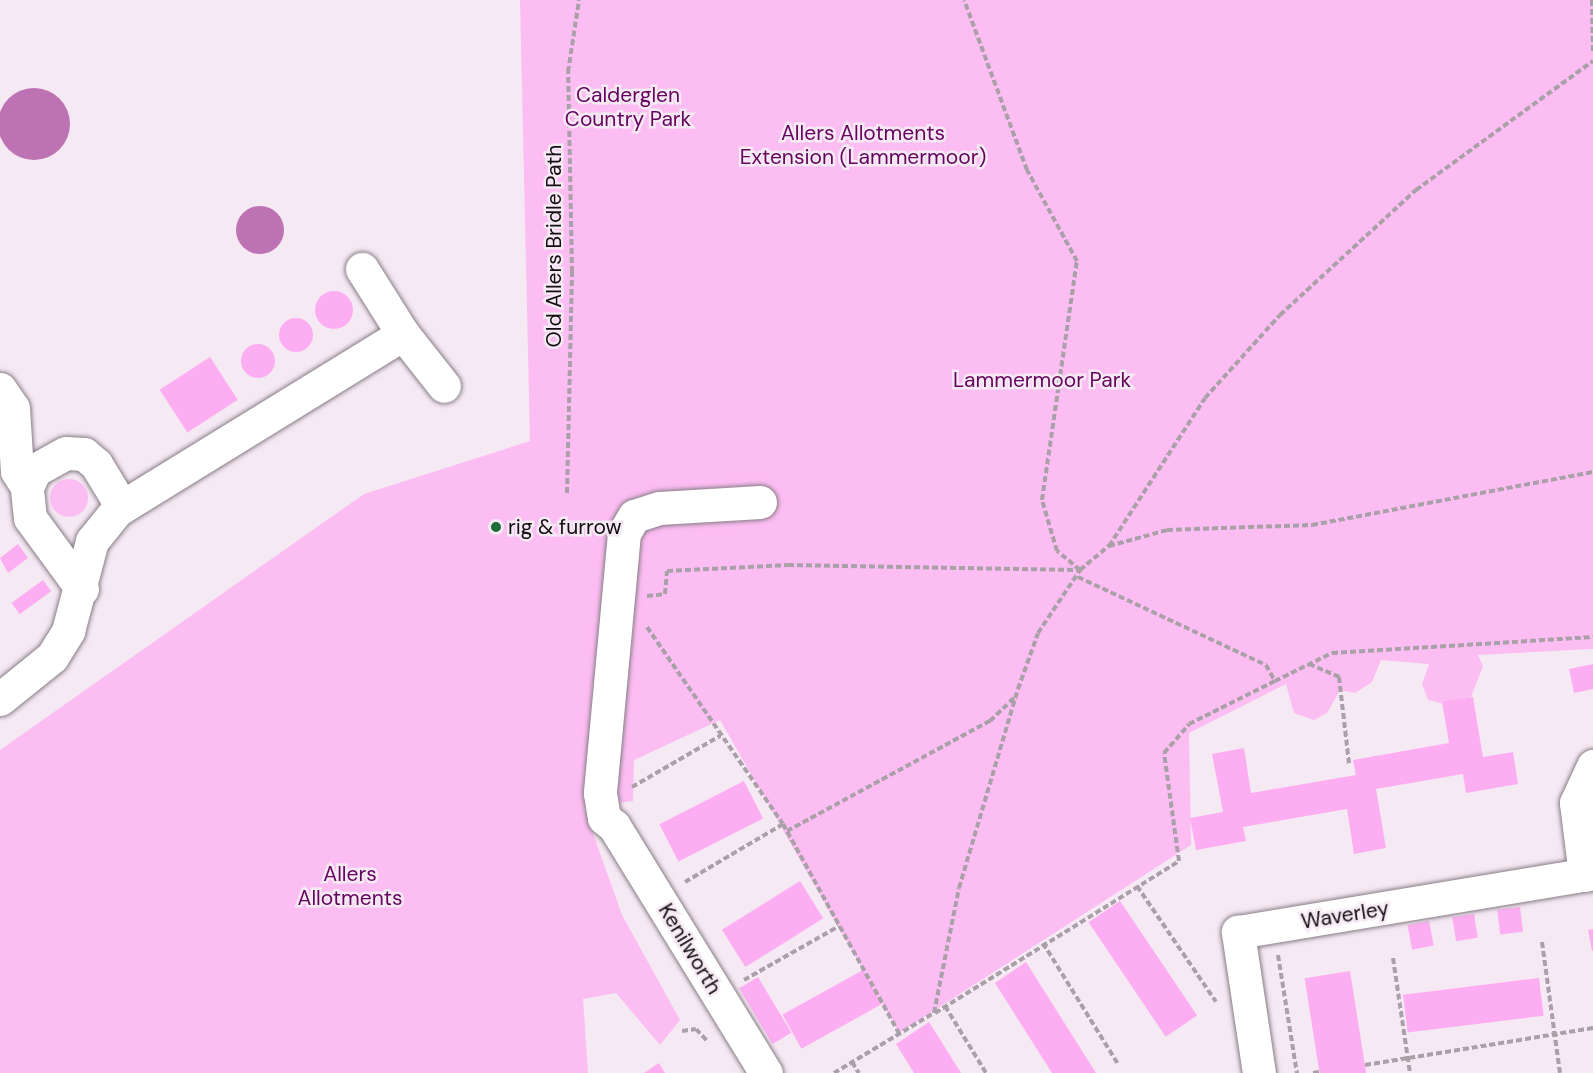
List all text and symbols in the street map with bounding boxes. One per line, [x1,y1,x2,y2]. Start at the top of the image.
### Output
park label: Calderglen Country Park [565,82,691,132]
park label: Allers Allotments Extension (Lammermoor) [740,120,986,170]
street label: Old Allers Bridle Path [541,145,567,347]
park label: Lammermoor Park [953,367,1131,393]
place label: rig & furrow [508,514,622,540]
marker: rig & furrow [489,520,503,534]
park label: Allers Allotments [297,861,403,911]
street label: Waverley [1299,896,1391,934]
street label: Kenilworth [653,899,727,999]

